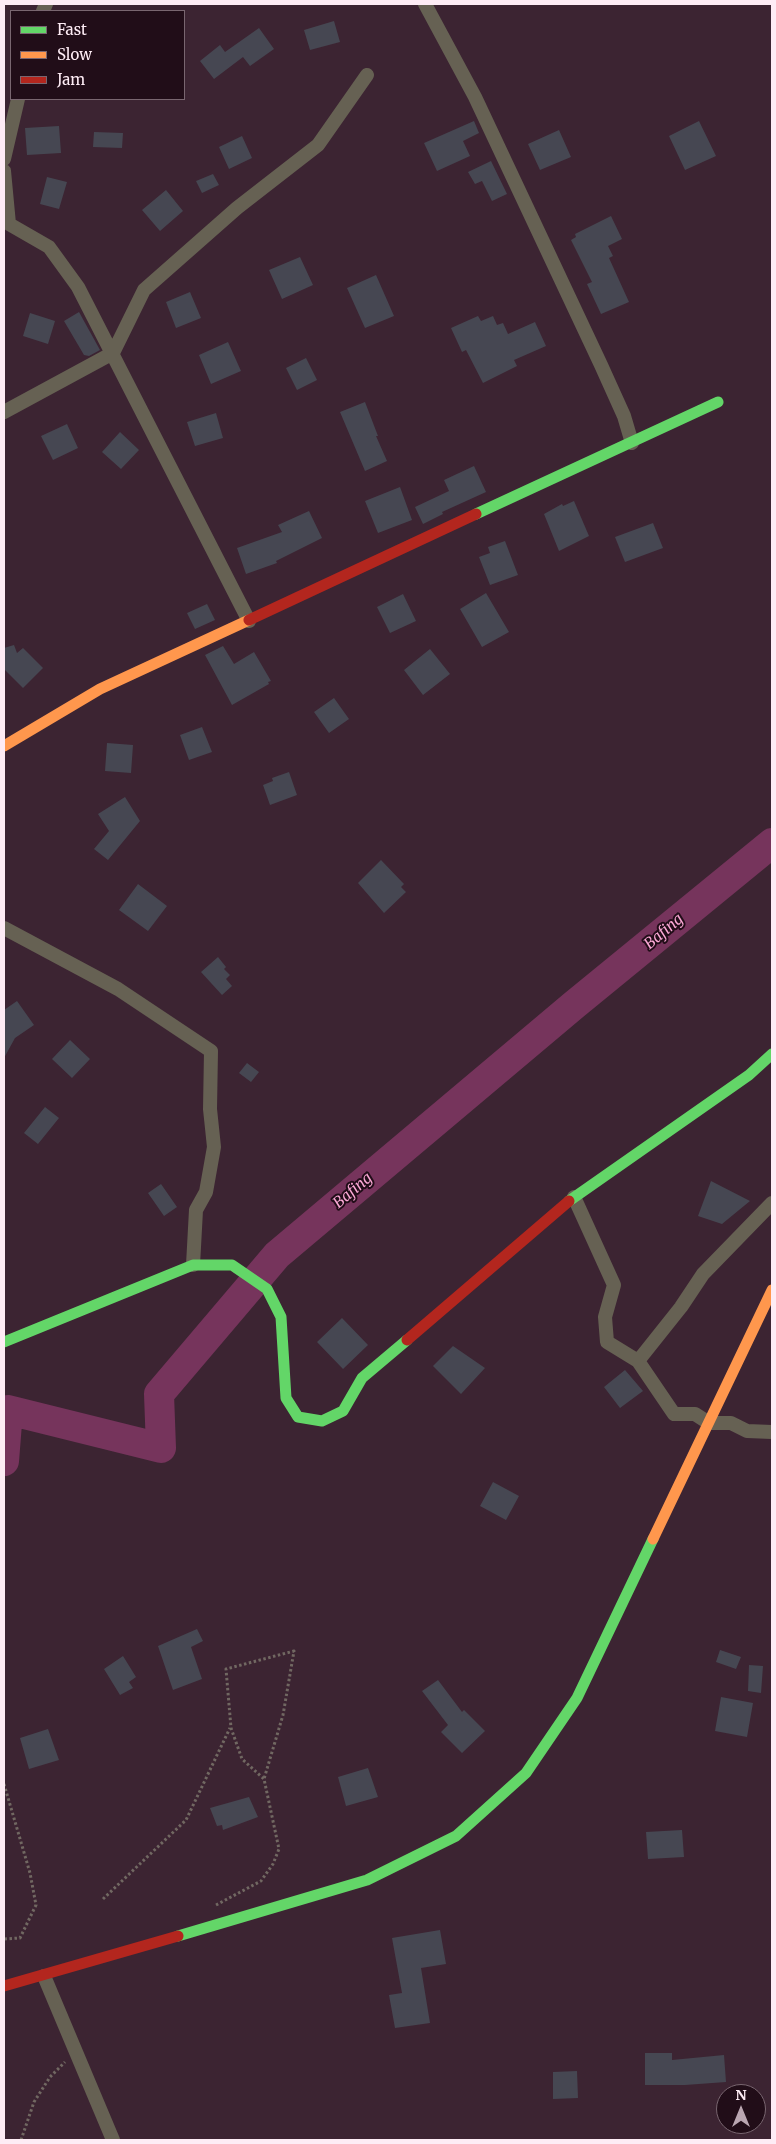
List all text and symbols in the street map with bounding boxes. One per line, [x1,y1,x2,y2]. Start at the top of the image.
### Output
legend [10,10,185,100]
text: Fast [57,20,87,39]
text: Slow [57,45,92,64]
text: Jam [57,70,85,89]
water label: Bafing [641,911,687,953]
water label: Bafing [330,1170,376,1212]
north arrow [716,2084,766,2134]
text: N [735,2086,747,2104]

